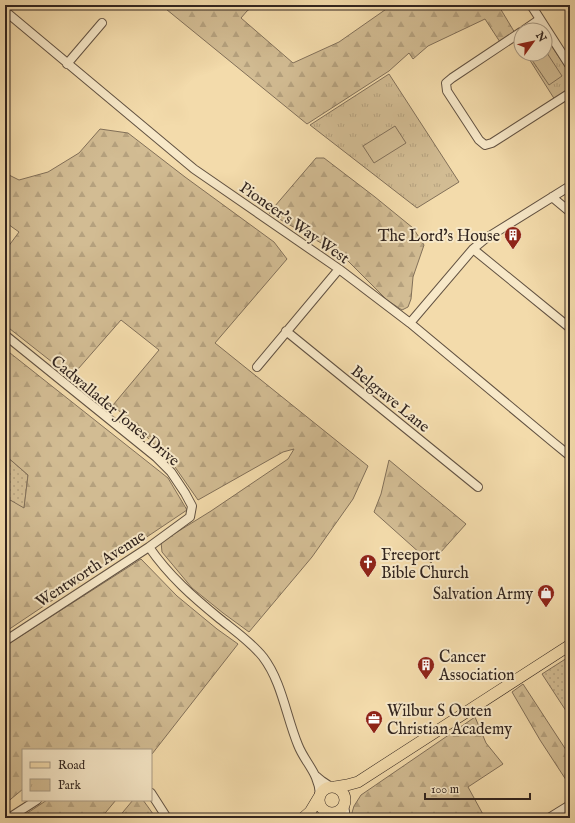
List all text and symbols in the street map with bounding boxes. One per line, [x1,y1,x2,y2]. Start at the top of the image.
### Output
north arrow [513,22,553,62]
text: N [532,28,549,45]
street label: Pioneer's Way West [235,178,353,269]
building icon: The Lord's House [503,225,523,250]
place label: The Lord's House [378,227,500,247]
street label: Cadwallader Jones Drive [46,352,183,471]
street label: Belgrave Lane [346,362,433,437]
street label: Wentworth Avenue [32,527,150,613]
place label: Freeport Bible Church [381,546,469,584]
church icon: Freeport Bible Church [358,553,378,578]
shop icon: Salvation Army [536,583,556,608]
place label: Salvation Army [433,585,533,605]
place label: Cancer Association [438,648,515,686]
building icon: Cancer Association [416,655,436,680]
place label: Wilbur S Outen Christian Academy [387,702,512,740]
office icon: Wilbur S Outen Christian Academy [364,709,384,734]
legend [22,749,152,801]
text: Road [58,758,86,773]
scale bar [425,775,530,801]
text: Park [58,778,81,793]
text: 100 m [431,782,459,797]

